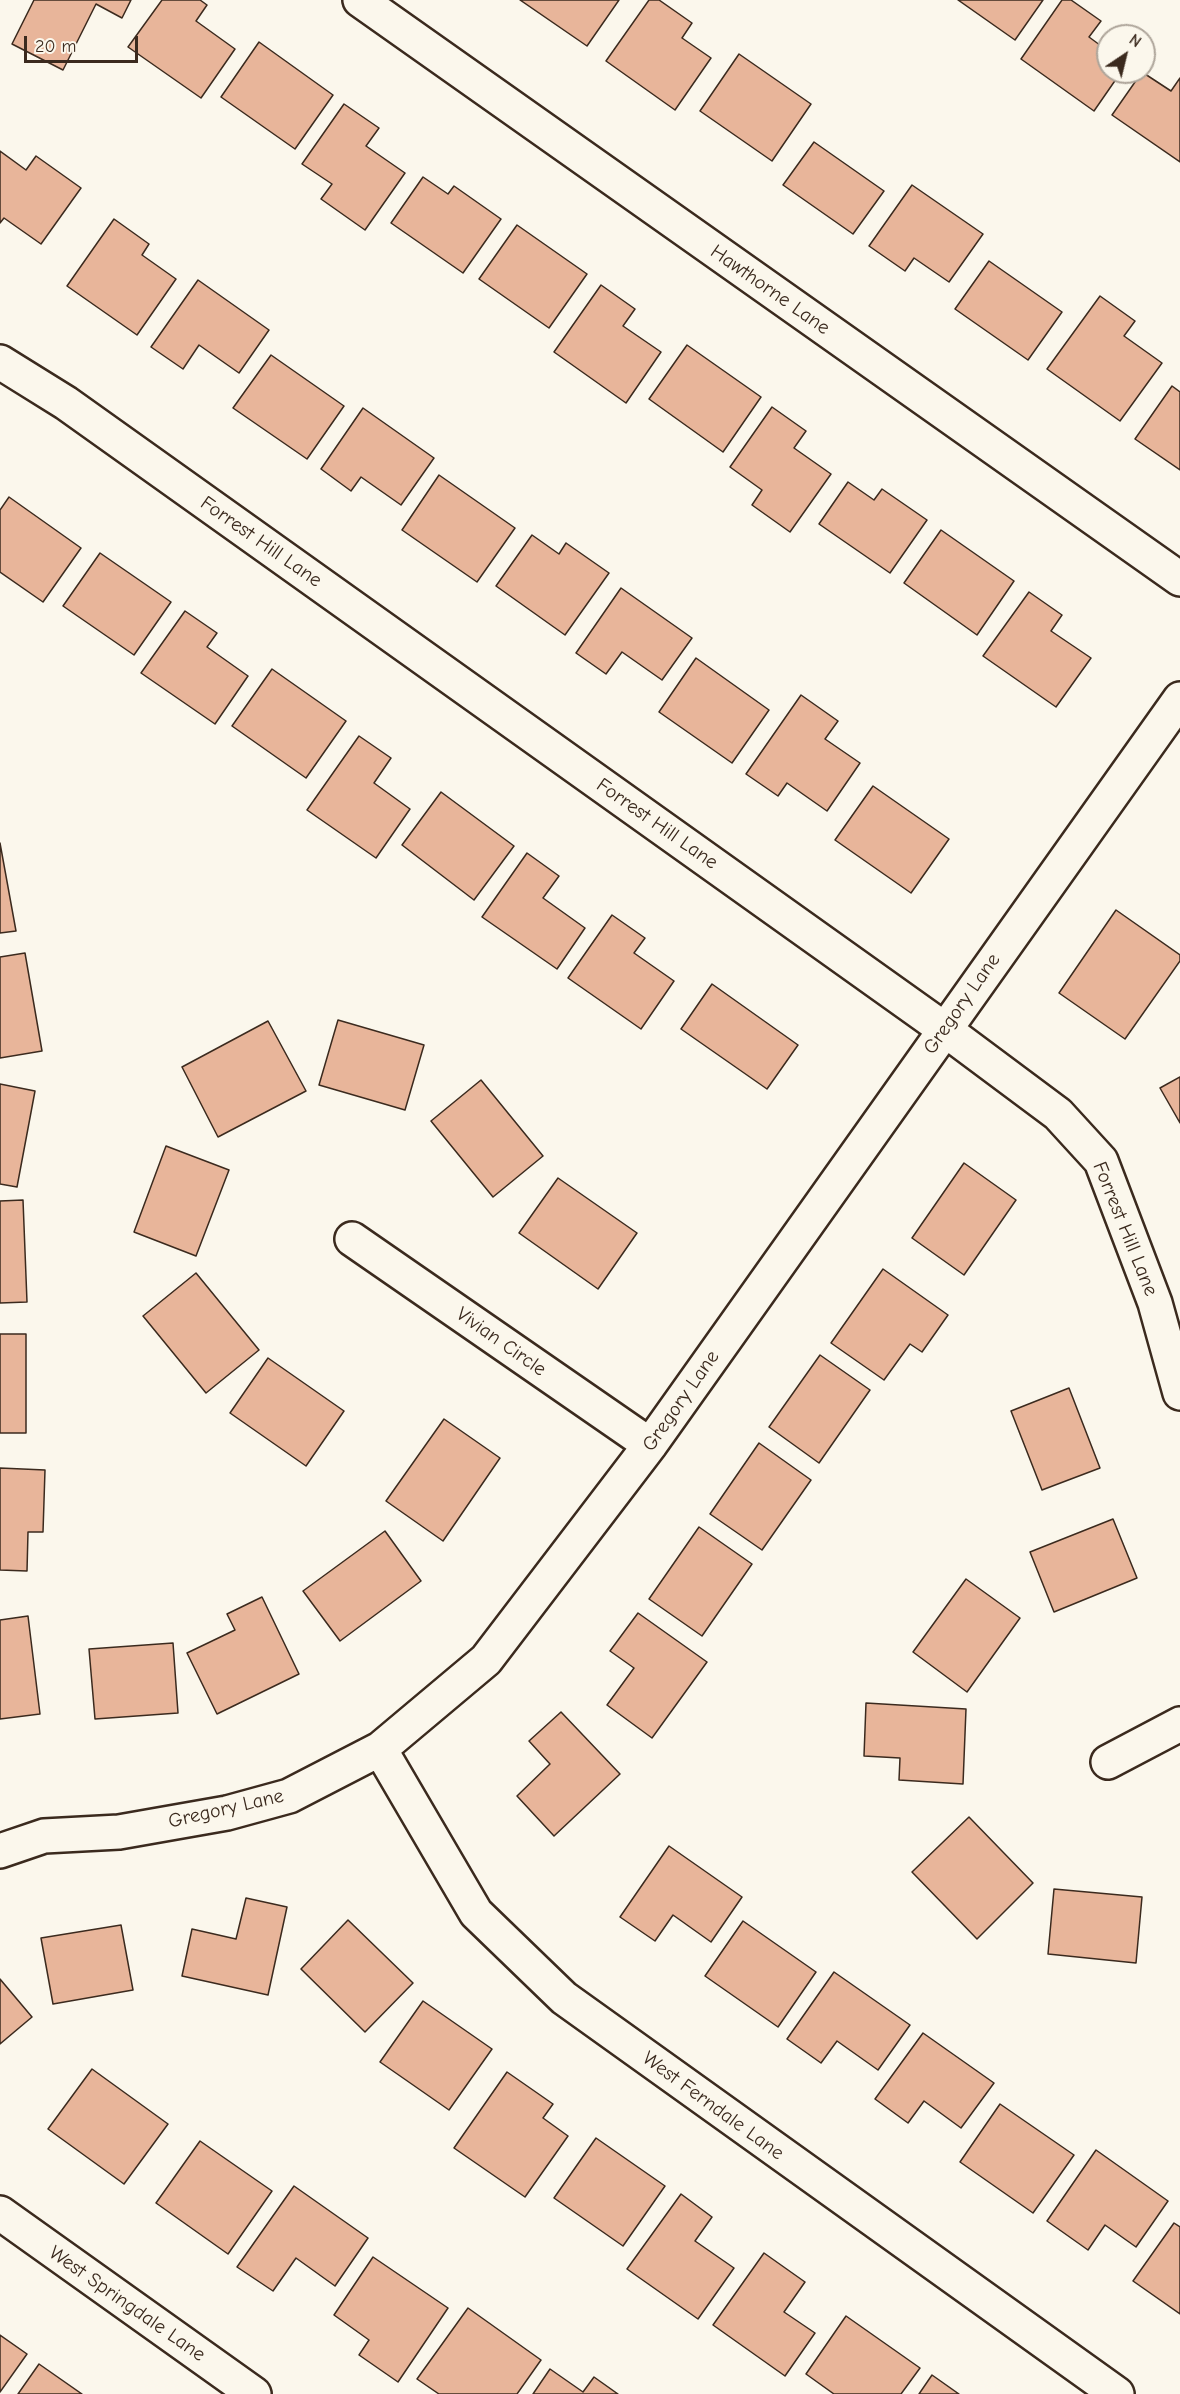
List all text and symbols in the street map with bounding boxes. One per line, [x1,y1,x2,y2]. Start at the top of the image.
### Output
scale bar [27,24,141,62]
north arrow [1096,24,1156,84]
text: N [1126,31,1145,51]
text: 20 m [35,36,76,57]
street label: Hawthorne Lane [706,240,834,340]
street label: Forrest Hill Lane [196,491,326,593]
street label: Forrest Hill Lane [592,773,722,875]
street label: Gregory Lane [918,949,1006,1059]
street label: Forrest Hill Lane [1087,1158,1163,1300]
street label: Vivian Circle [451,1302,551,1382]
street label: Gregory Lane [637,1346,725,1456]
street label: Gregory Lane [166,1784,286,1834]
street label: West Ferndale Lane [638,2047,788,2165]
street label: West Springdale Lane [44,2241,210,2367]

